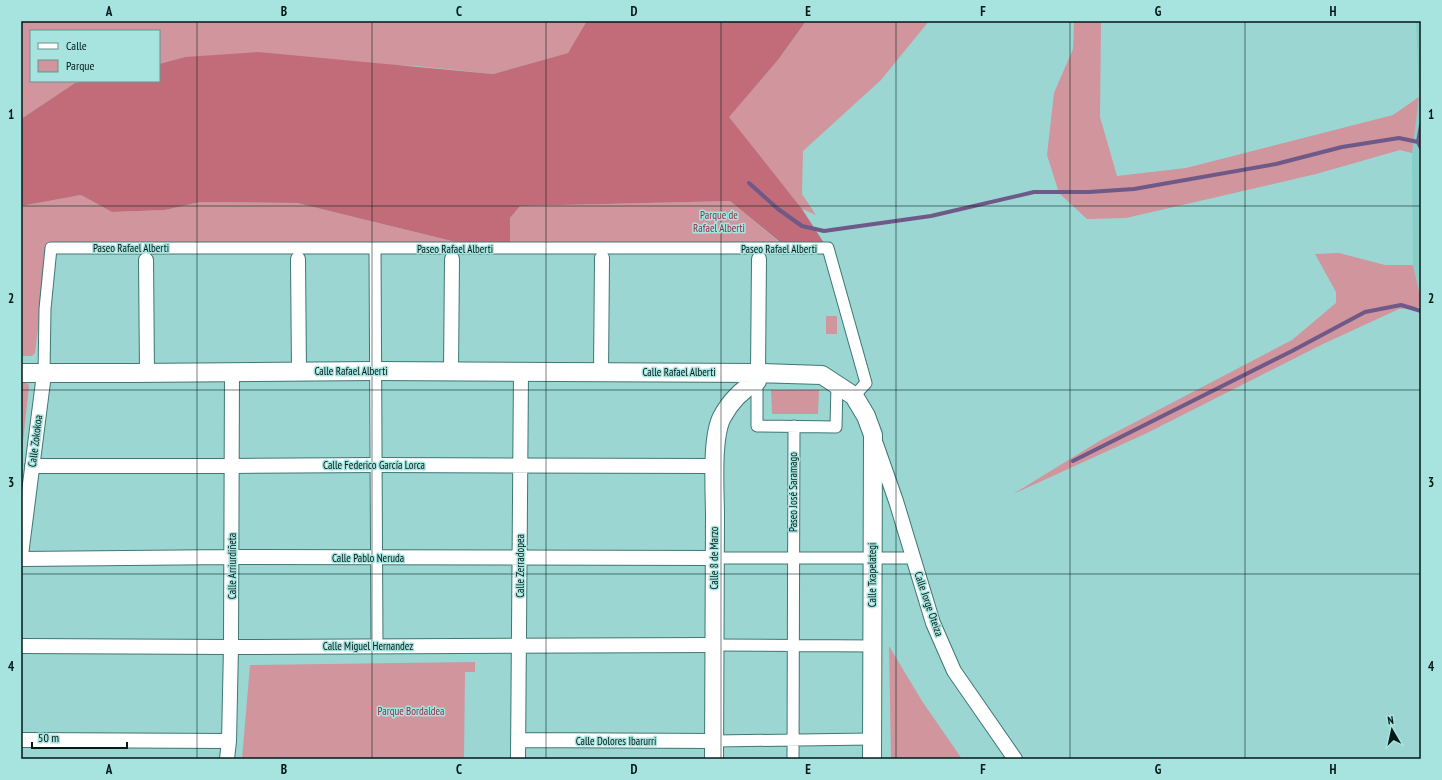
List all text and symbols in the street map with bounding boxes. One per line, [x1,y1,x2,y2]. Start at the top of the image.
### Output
text: A [105,3,113,20]
text: B [281,3,287,20]
text: C [456,3,462,20]
text: D [631,3,638,20]
text: E [805,3,811,20]
text: F [980,3,986,20]
text: G [1155,3,1162,20]
text: H [1330,3,1337,20]
legend [30,30,160,82]
text: Calle [66,38,87,53]
text: Parque [66,58,95,73]
text: 1 [8,106,14,123]
text: 1 [1428,106,1434,123]
park label: Parque de Rafael Alberti [693,208,745,235]
street label: Paseo Rafael Alberti [93,241,169,255]
street label: Paseo Rafael Alberti [417,242,493,256]
street label: Paseo Rafael Alberti [741,242,817,256]
text: 2 [8,290,14,307]
text: 2 [1428,290,1434,307]
street label: Calle Rafael Alberti [314,364,388,378]
street label: Calle Rafael Alberti [642,365,716,379]
street label: Calle Zokokoa [25,414,45,468]
street label: Paseo José Saramago [786,452,800,532]
street label: Calle Federico García Lorca [323,458,425,472]
text: 3 [8,474,14,491]
text: 3 [1428,474,1434,491]
street label: Calle 8 de Marzo [707,526,721,590]
street label: Calle Arriurdiñeta [225,533,239,599]
street label: Calle Zerradopea [513,534,527,598]
street label: Calle Txapelategi [865,543,879,607]
street label: Calle Pablo Neruda [332,551,404,565]
street label: Calle Jorge Oteiza [911,570,947,638]
street label: Calle Miguel Hernandez [323,639,413,653]
text: 4 [8,658,15,675]
text: 4 [1428,658,1435,675]
park label: Parque Bordaldea [378,704,444,718]
north arrow [1372,710,1412,750]
text: N [1386,713,1395,728]
scale bar [32,724,127,750]
text: 50 m [38,730,59,745]
street label: Calle Dolores Ibarurri [576,734,656,748]
text: A [105,761,113,778]
text: B [281,761,287,778]
text: C [456,761,462,778]
text: D [631,761,638,778]
text: E [805,761,811,778]
text: F [980,761,986,778]
text: G [1155,761,1162,778]
text: H [1330,761,1337,778]

